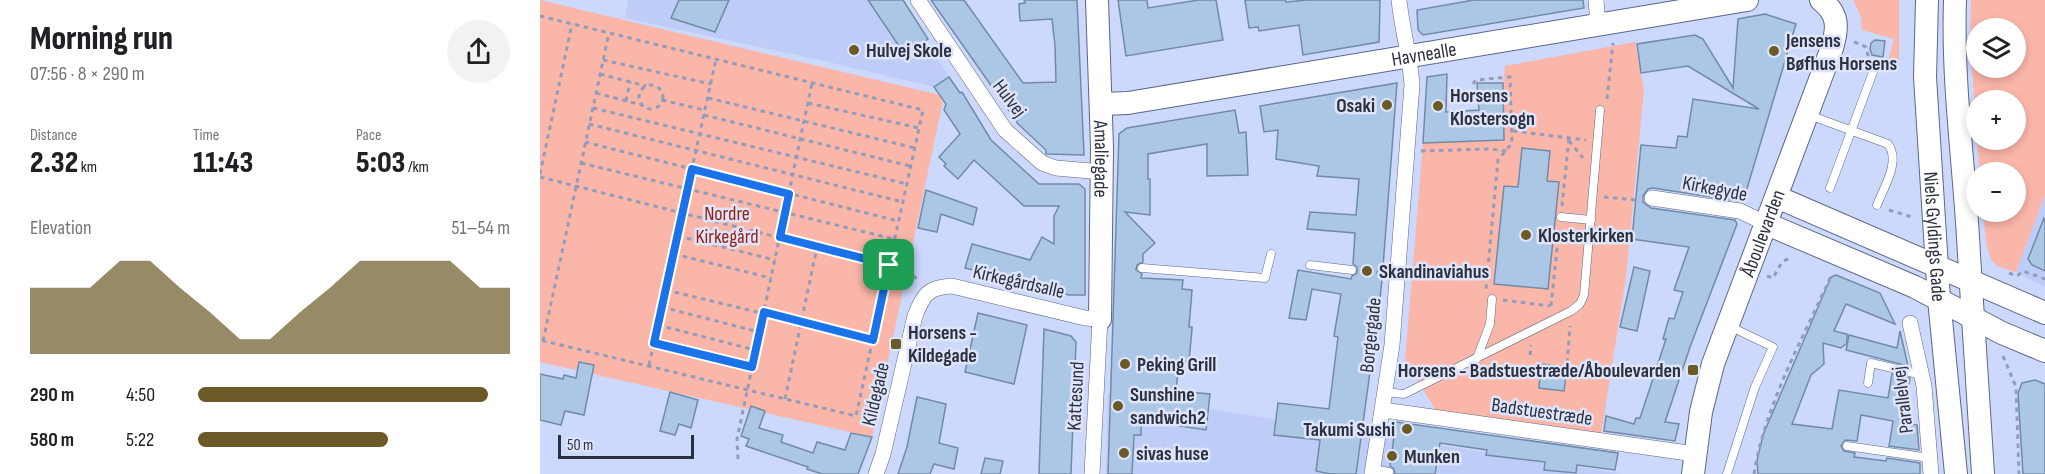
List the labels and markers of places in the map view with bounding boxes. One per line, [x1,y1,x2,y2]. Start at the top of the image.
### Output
place label: Jensens Bøfhus Horsens [1785,29,1898,76]
place label: Hulvej Skole [866,39,952,63]
marker: Hulvej Skole [847,43,861,57]
marker: Jensens Bøfhus Horsens [1767,44,1781,58]
place label: Horsens Klostersogn [1450,84,1535,131]
place label: Osaki [1336,94,1375,118]
marker: Osaki [1380,98,1394,112]
marker: Horsens Klostersogn [1431,99,1445,113]
place label: Klosterkirken [1538,224,1634,248]
marker: Klosterkirken [1519,228,1533,242]
pin [863,239,914,290]
place label: Skandinaviahus [1379,260,1489,284]
marker: Skandinaviahus [1360,264,1374,278]
place label: Horsens - Kildegade [908,321,977,368]
marker: Horsens - Kildegade [889,337,903,351]
place label: Peking Grill [1137,353,1216,377]
marker: Peking Grill [1118,357,1132,371]
place label: Horsens - Badstuestræde/Åboulevarden [1398,359,1681,383]
marker: Horsens - Badstuestræde/Åboulevarden [1686,363,1700,377]
place label: Sunshine sandwich2 [1130,383,1206,430]
marker: Sunshine sandwich2 [1111,399,1125,413]
place label: Takumi Sushi [1303,418,1395,442]
marker: Takumi Sushi [1400,422,1414,436]
place label: sivas huse [1136,442,1209,466]
place label: Munken [1404,445,1460,469]
marker: sivas huse [1117,446,1131,460]
marker: Munken [1385,449,1399,463]

